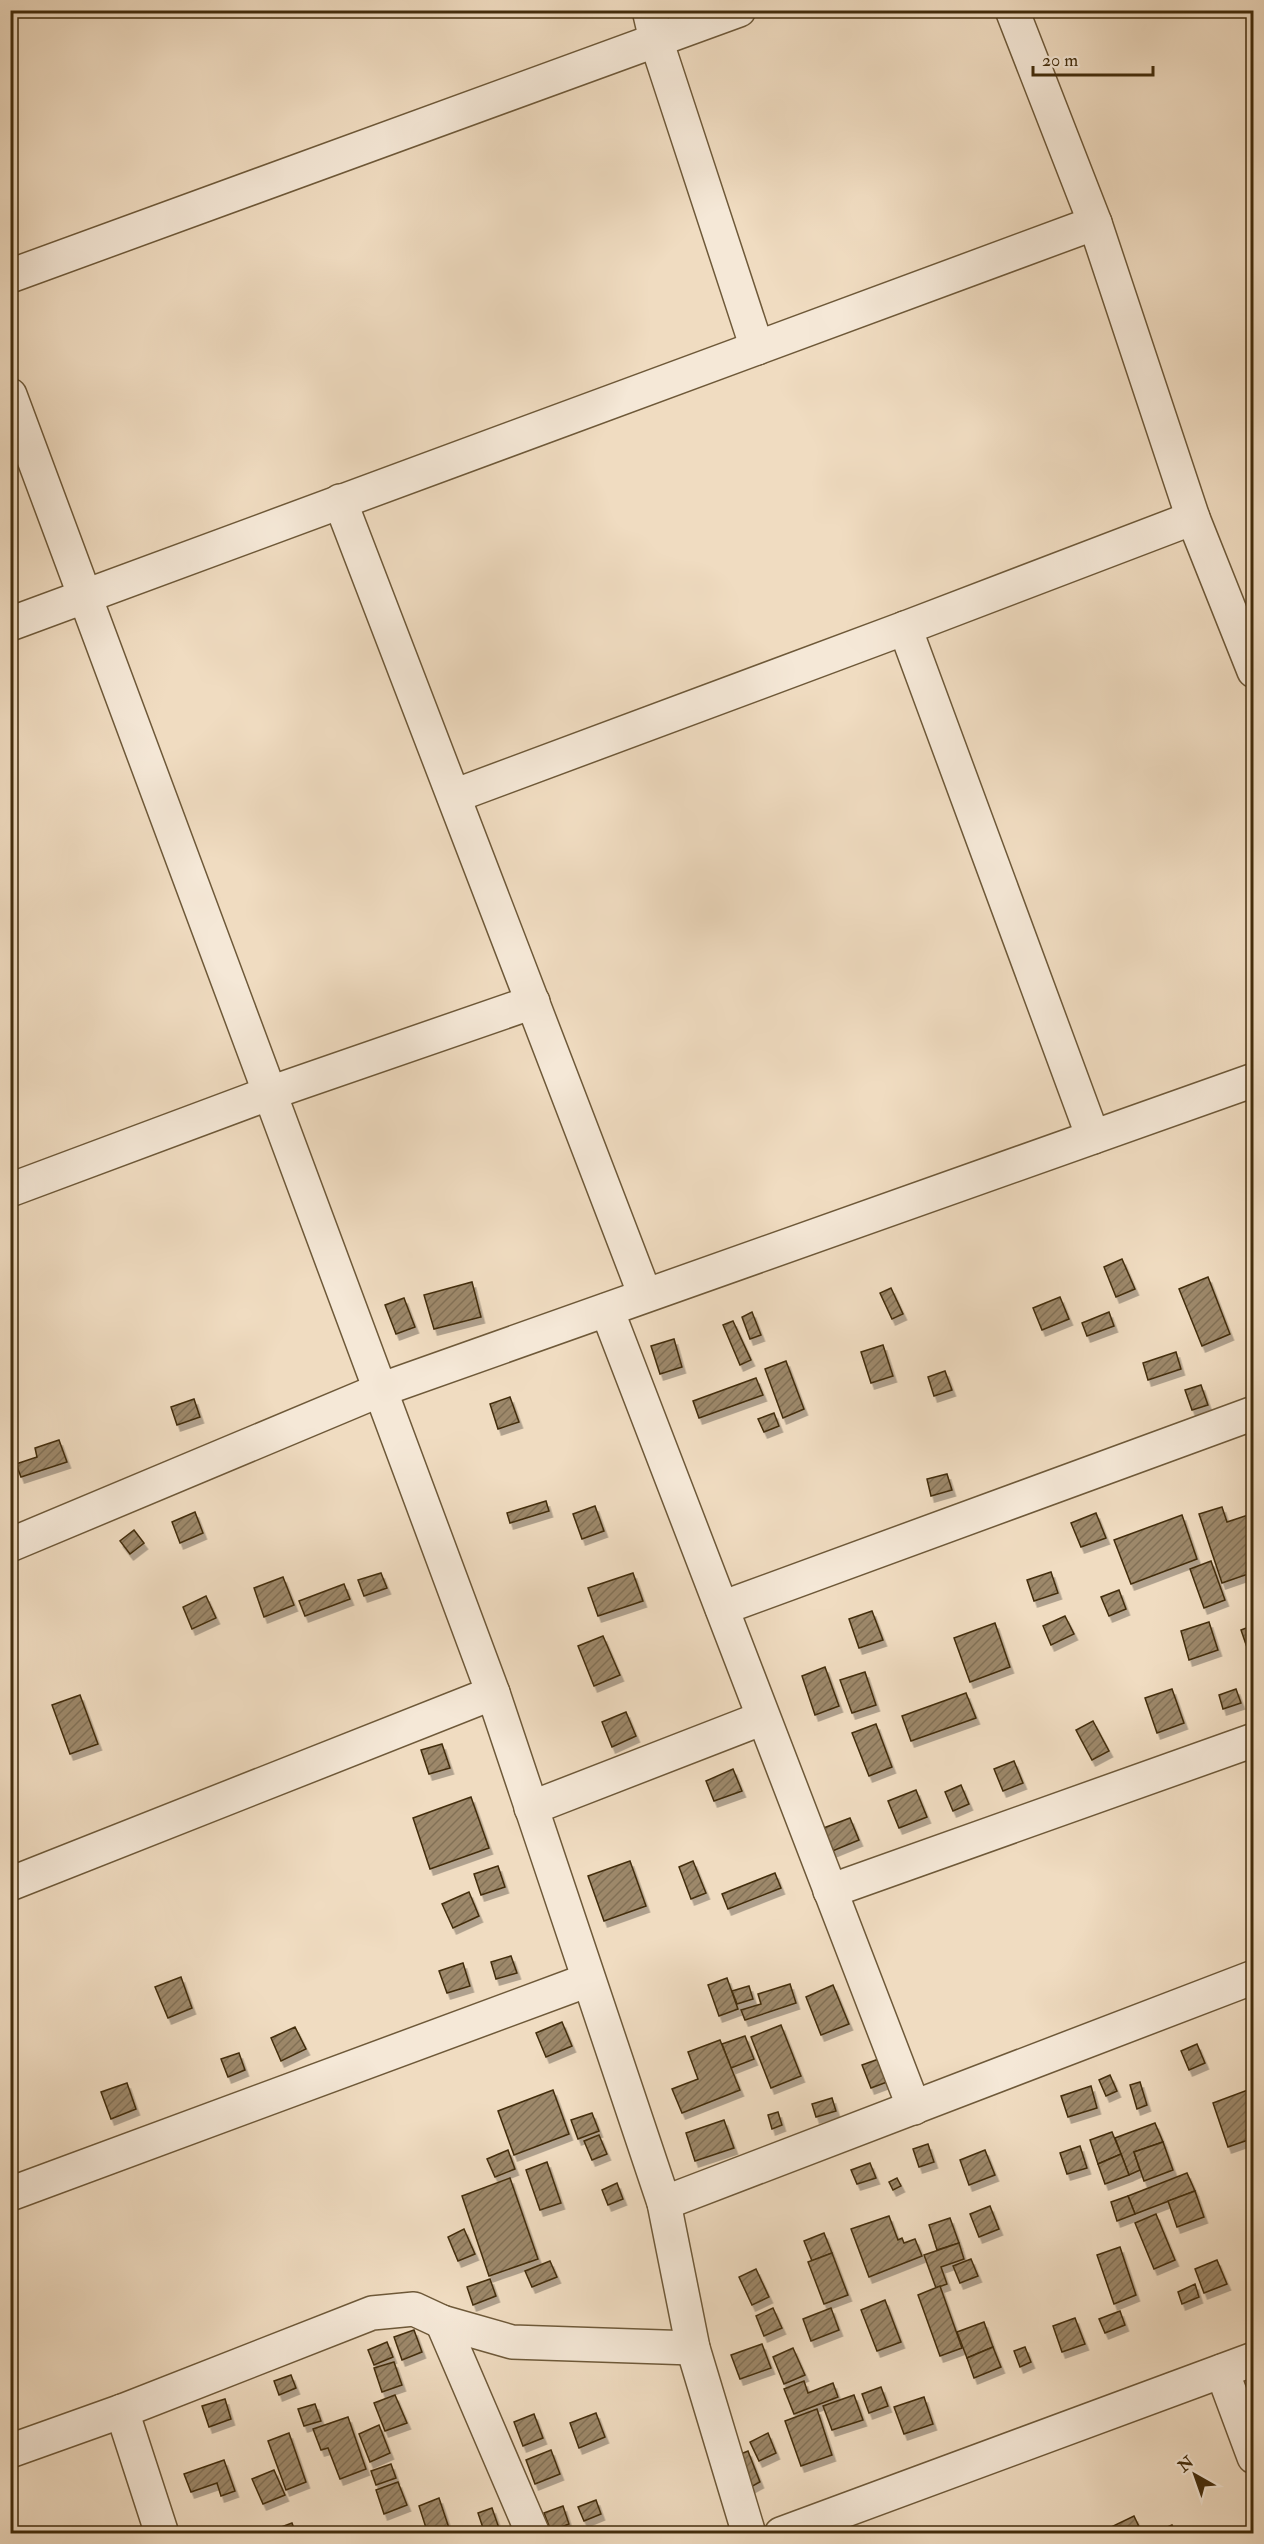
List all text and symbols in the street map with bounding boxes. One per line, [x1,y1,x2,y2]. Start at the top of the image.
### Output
scale bar [1033,39,1153,77]
text: 20 m [1042,49,1078,72]
north arrow [1165,2445,1225,2505]
text: N [1173,2452,1198,2477]

